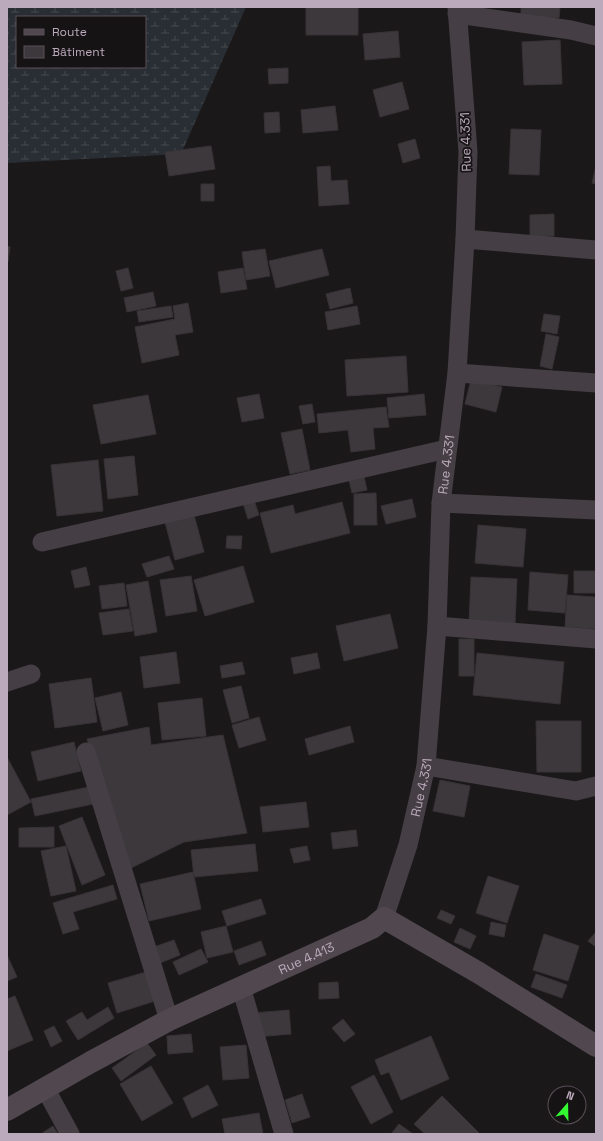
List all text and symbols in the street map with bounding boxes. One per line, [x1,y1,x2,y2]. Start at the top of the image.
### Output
legend [16,16,146,68]
text: Route [52,24,87,40]
text: Bâtiment [52,44,105,60]
street label: Rue 4.331 [456,112,475,172]
street label: Rue 4.331 [434,434,458,495]
street label: Rue 4.331 [407,757,436,818]
street label: Rue 4.413 [276,938,337,978]
north arrow [547,1085,587,1125]
text: N [565,1088,576,1103]

